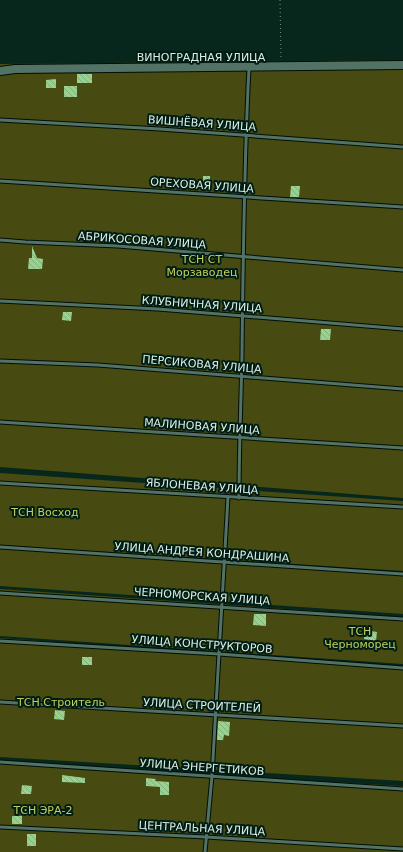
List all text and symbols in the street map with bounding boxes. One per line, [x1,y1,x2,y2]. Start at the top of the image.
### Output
street label: ВИНОГРАДНАЯ УЛИЦА [137,51,266,64]
street label: ВИШНЁВАЯ УЛИЦА [148,113,257,134]
street label: ОРЕХОВАЯ УЛИЦА [150,175,255,196]
street label: АБРИКОСОВАЯ УЛИЦА [78,230,207,251]
park label: ТСН СТ Морзаводец [167,253,237,279]
street label: КЛУБНИЧНАЯ УЛИЦА [141,294,263,315]
street label: ПЕРСИКОВАЯ УЛИЦА [142,353,263,376]
street label: МАЛИНОВАЯ УЛИЦА [144,416,261,437]
street label: ЯБЛОНЕВАЯ УЛИЦА [145,476,259,497]
park label: ТСН Восход [10,506,79,519]
street label: УЛИЦА АНДРЕЯ КОНДРАШИНА [114,540,290,565]
street label: ЧЕРНОМОРСКАЯ УЛИЦА [134,585,271,608]
park label: ТСН Черноморец [324,625,396,651]
street label: УЛИЦА КОНСТРУКТОРОВ [131,633,273,656]
park label: ТСН Строитель [16,696,105,709]
street label: УЛИЦА СТРОИТЕЛЕЙ [143,696,261,715]
street label: УЛИЦА ЭНЕРГЕТИКОВ [139,757,265,778]
park label: ТСН ЭРА-2 [13,804,72,817]
street label: ЦЕНТРАЛЬНАЯ УЛИЦА [138,819,266,838]

